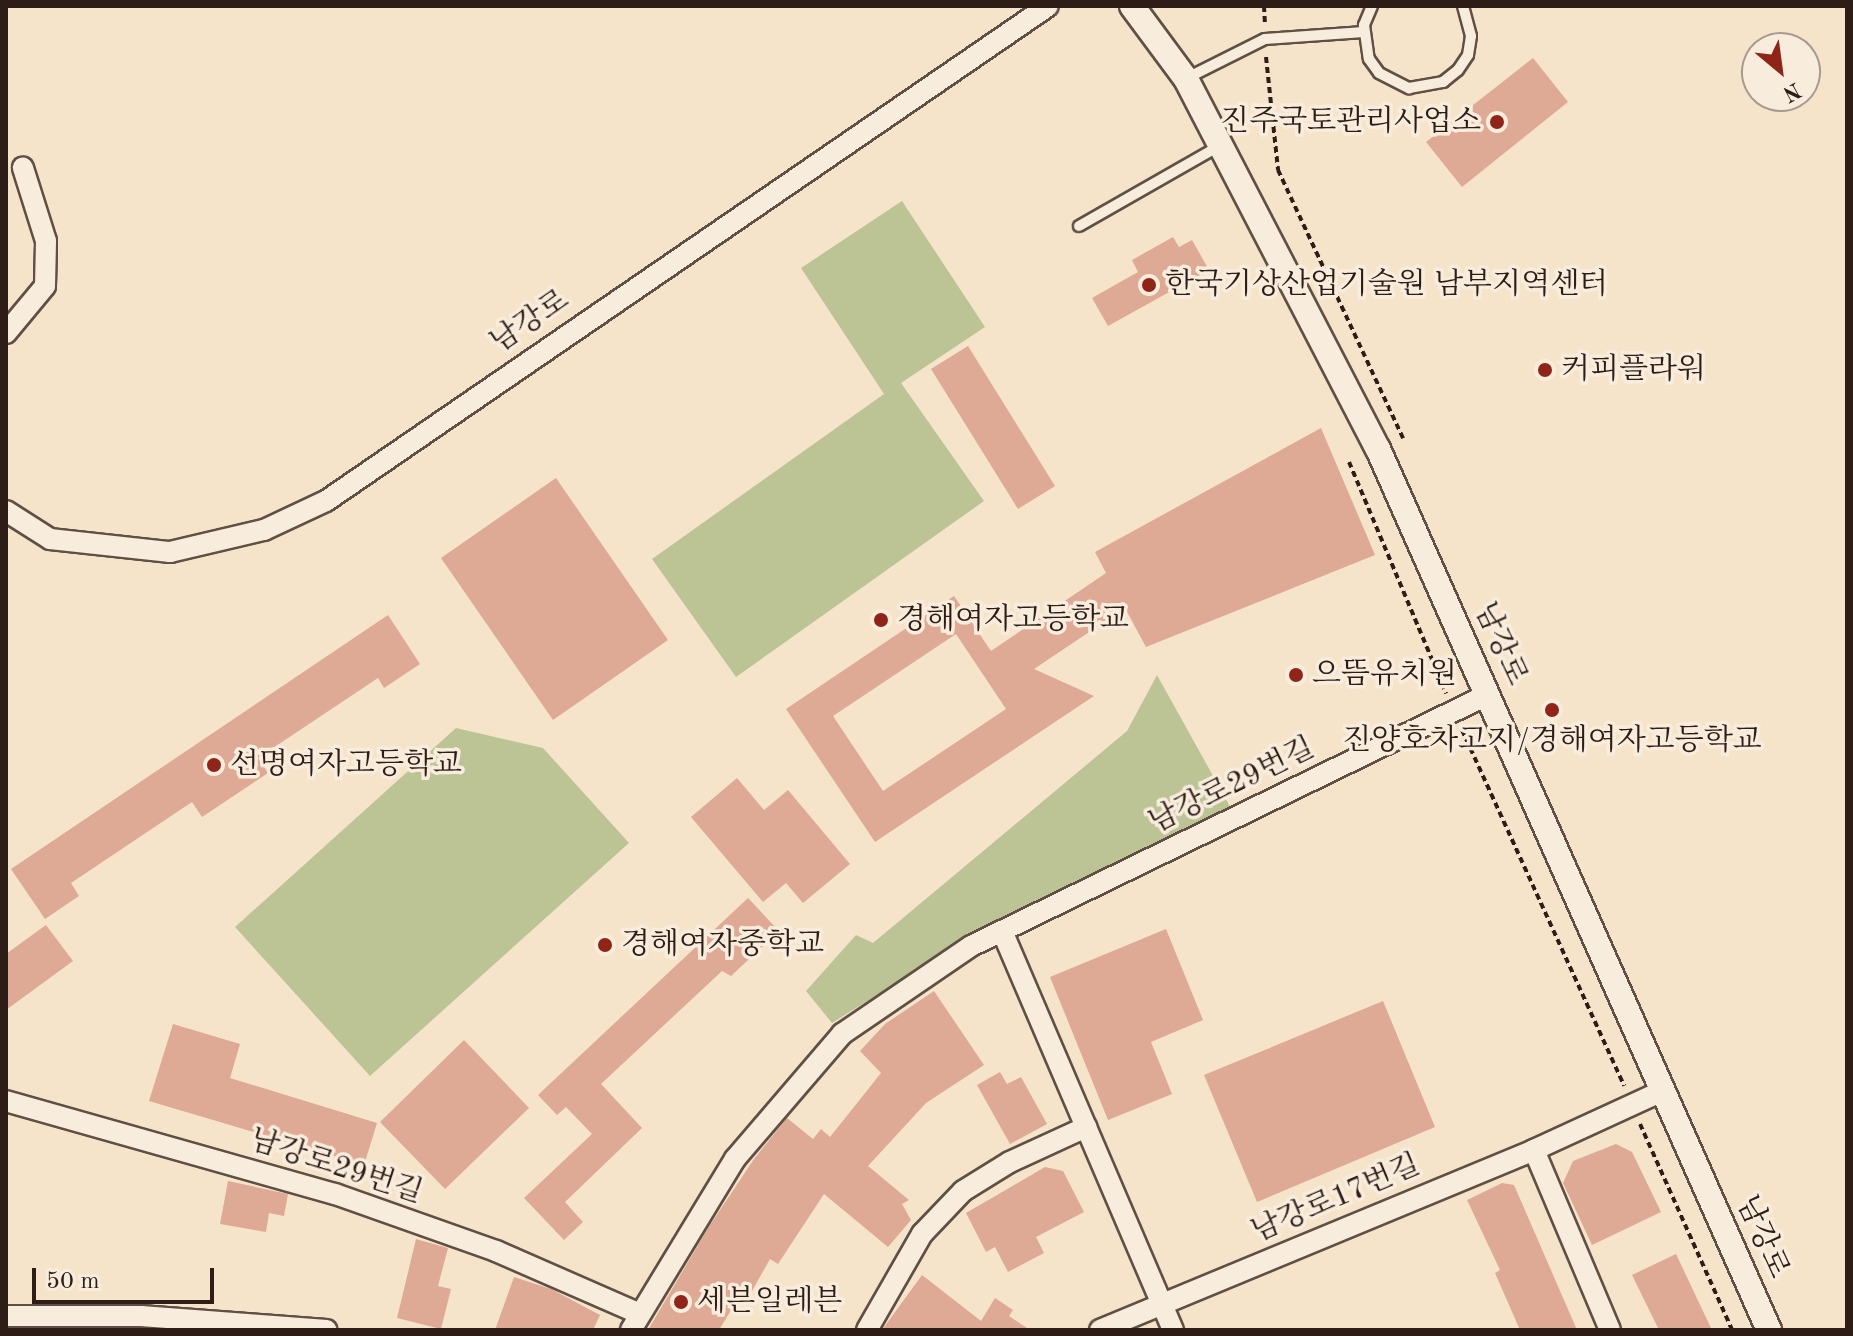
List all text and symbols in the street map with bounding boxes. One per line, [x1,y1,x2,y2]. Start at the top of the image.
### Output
north arrow [1741,32,1821,112]
text: N [1779,78,1804,105]
place label: 진주국토관리사업소 [1220,104,1481,140]
marker: 진주국토관리사업소 [1488,113,1506,131]
place label: 한국기상산업기술원 남부지역센터 [1165,267,1608,303]
marker: 한국기상산업기술원 남부지역센터 [1140,276,1158,294]
street label: 남강로 [484,283,576,361]
place label: 커피플라워 [1561,352,1706,388]
marker: 커피플라워 [1536,361,1554,379]
street label: 남강로 [1466,597,1534,691]
place label: 경해여자고등학교 [897,602,1129,638]
marker: 경해여자고등학교 [872,611,890,629]
place label: 으뜸유치원 [1312,657,1457,693]
marker: 으뜸유치원 [1287,666,1305,684]
marker: 진양호차고지/경해여자고등학교 [1543,701,1561,719]
place label: 진양호차고지/경해여자고등학교 [1342,723,1762,759]
street label: 남강로29번길 [1143,730,1321,842]
place label: 선명여자고등학교 [230,747,462,783]
marker: 선명여자고등학교 [205,756,223,774]
place label: 경해여자중학교 [621,927,824,963]
marker: 경해여자중학교 [596,936,614,954]
street label: 남강로29번길 [245,1122,427,1212]
street label: 남강로17번길 [1246,1147,1426,1251]
street label: 남강로 [1728,1190,1796,1284]
scale bar [36,1252,218,1302]
text: 50 m [46,1270,100,1294]
place label: 세븐일레븐 [697,1284,842,1320]
marker: 세븐일레븐 [672,1293,690,1311]

